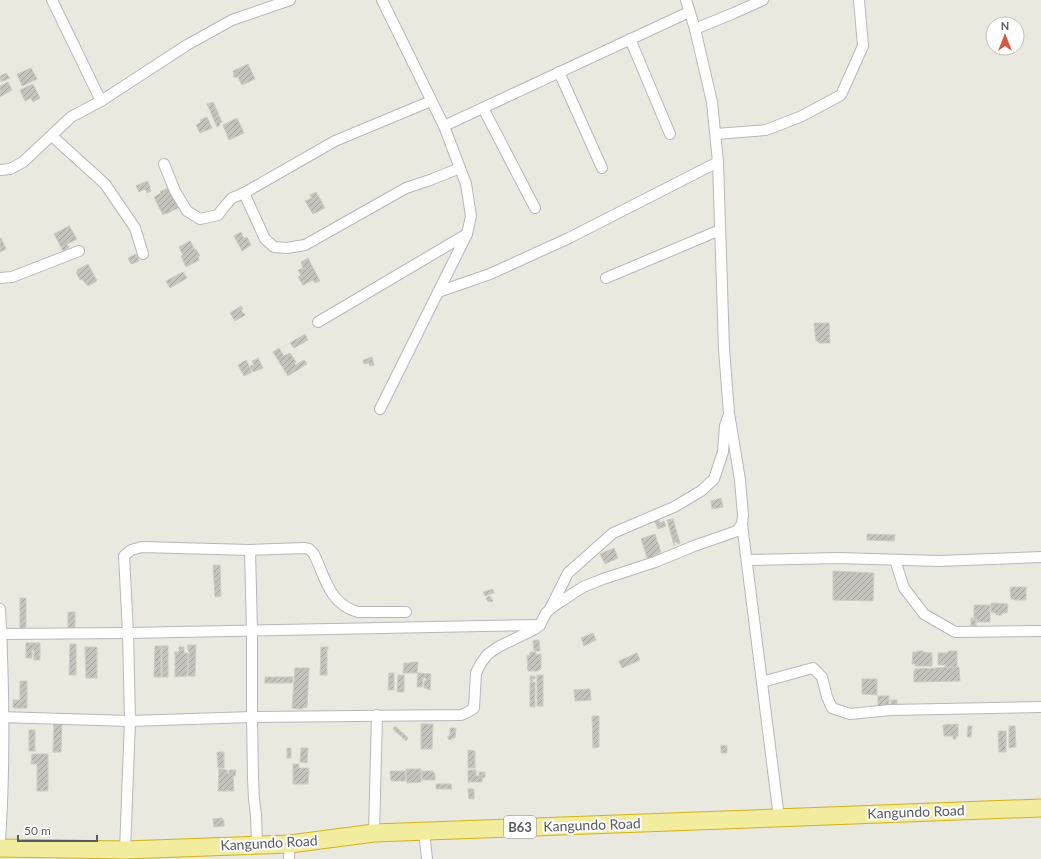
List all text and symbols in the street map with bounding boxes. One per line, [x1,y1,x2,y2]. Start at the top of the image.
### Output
north arrow [985,16,1025,56]
text: N [1001,19,1009,32]
street label: Kangundo Road [867,801,965,822]
street label: Kangundo Road [543,814,641,835]
road number: B63 [504,816,536,838]
scale bar [18,817,97,843]
text: 50 m [24,823,51,838]
street label: Kangundo Road [220,831,318,854]

